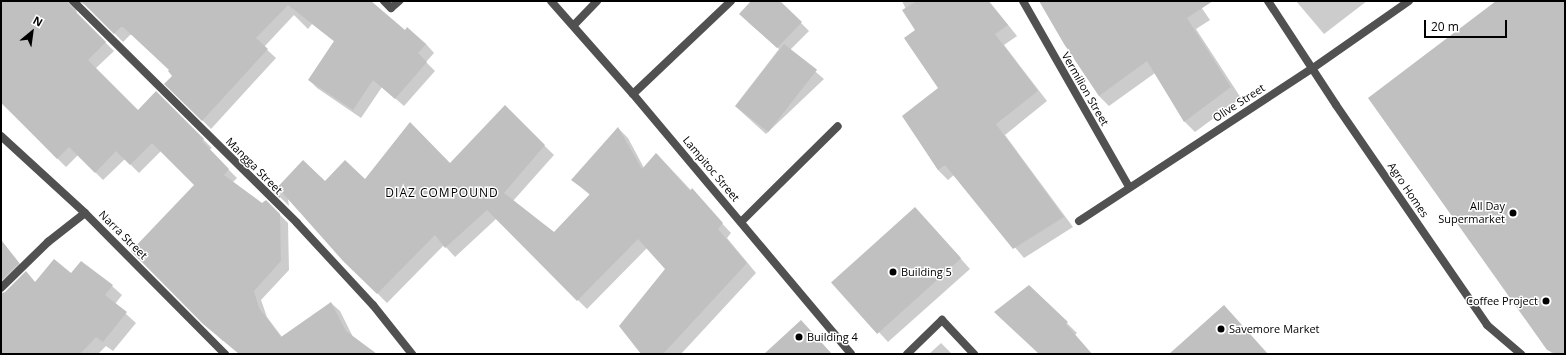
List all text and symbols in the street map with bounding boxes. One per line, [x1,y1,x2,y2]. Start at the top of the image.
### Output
north arrow [12,12,52,52]
text: N [31,12,46,30]
scale bar [1426,12,1509,38]
text: 20 m [1431,18,1459,35]
street label: Vermilion Street [1059,50,1111,128]
street label: Olive Street [1211,81,1267,125]
street label: Lampitoc Street [680,134,742,204]
street label: Mangga Street [223,135,285,197]
street label: Agro Homes [1385,160,1431,220]
district label: DIAZ COMPOUND [385,186,499,200]
place label: All Day Supermarket [1438,200,1505,226]
street label: Narra Street [96,208,150,262]
marker: All Day Supermarket [1508,208,1518,218]
place label: Building 5 [901,265,952,279]
marker: Building 5 [888,267,898,277]
place label: Coffee Project [1466,294,1538,308]
marker: Coffee Project [1541,296,1551,306]
place label: Savemore Market [1229,322,1320,336]
marker: Savemore Market [1216,324,1226,334]
place label: Building 4 [807,330,858,344]
marker: Building 4 [794,332,804,342]

